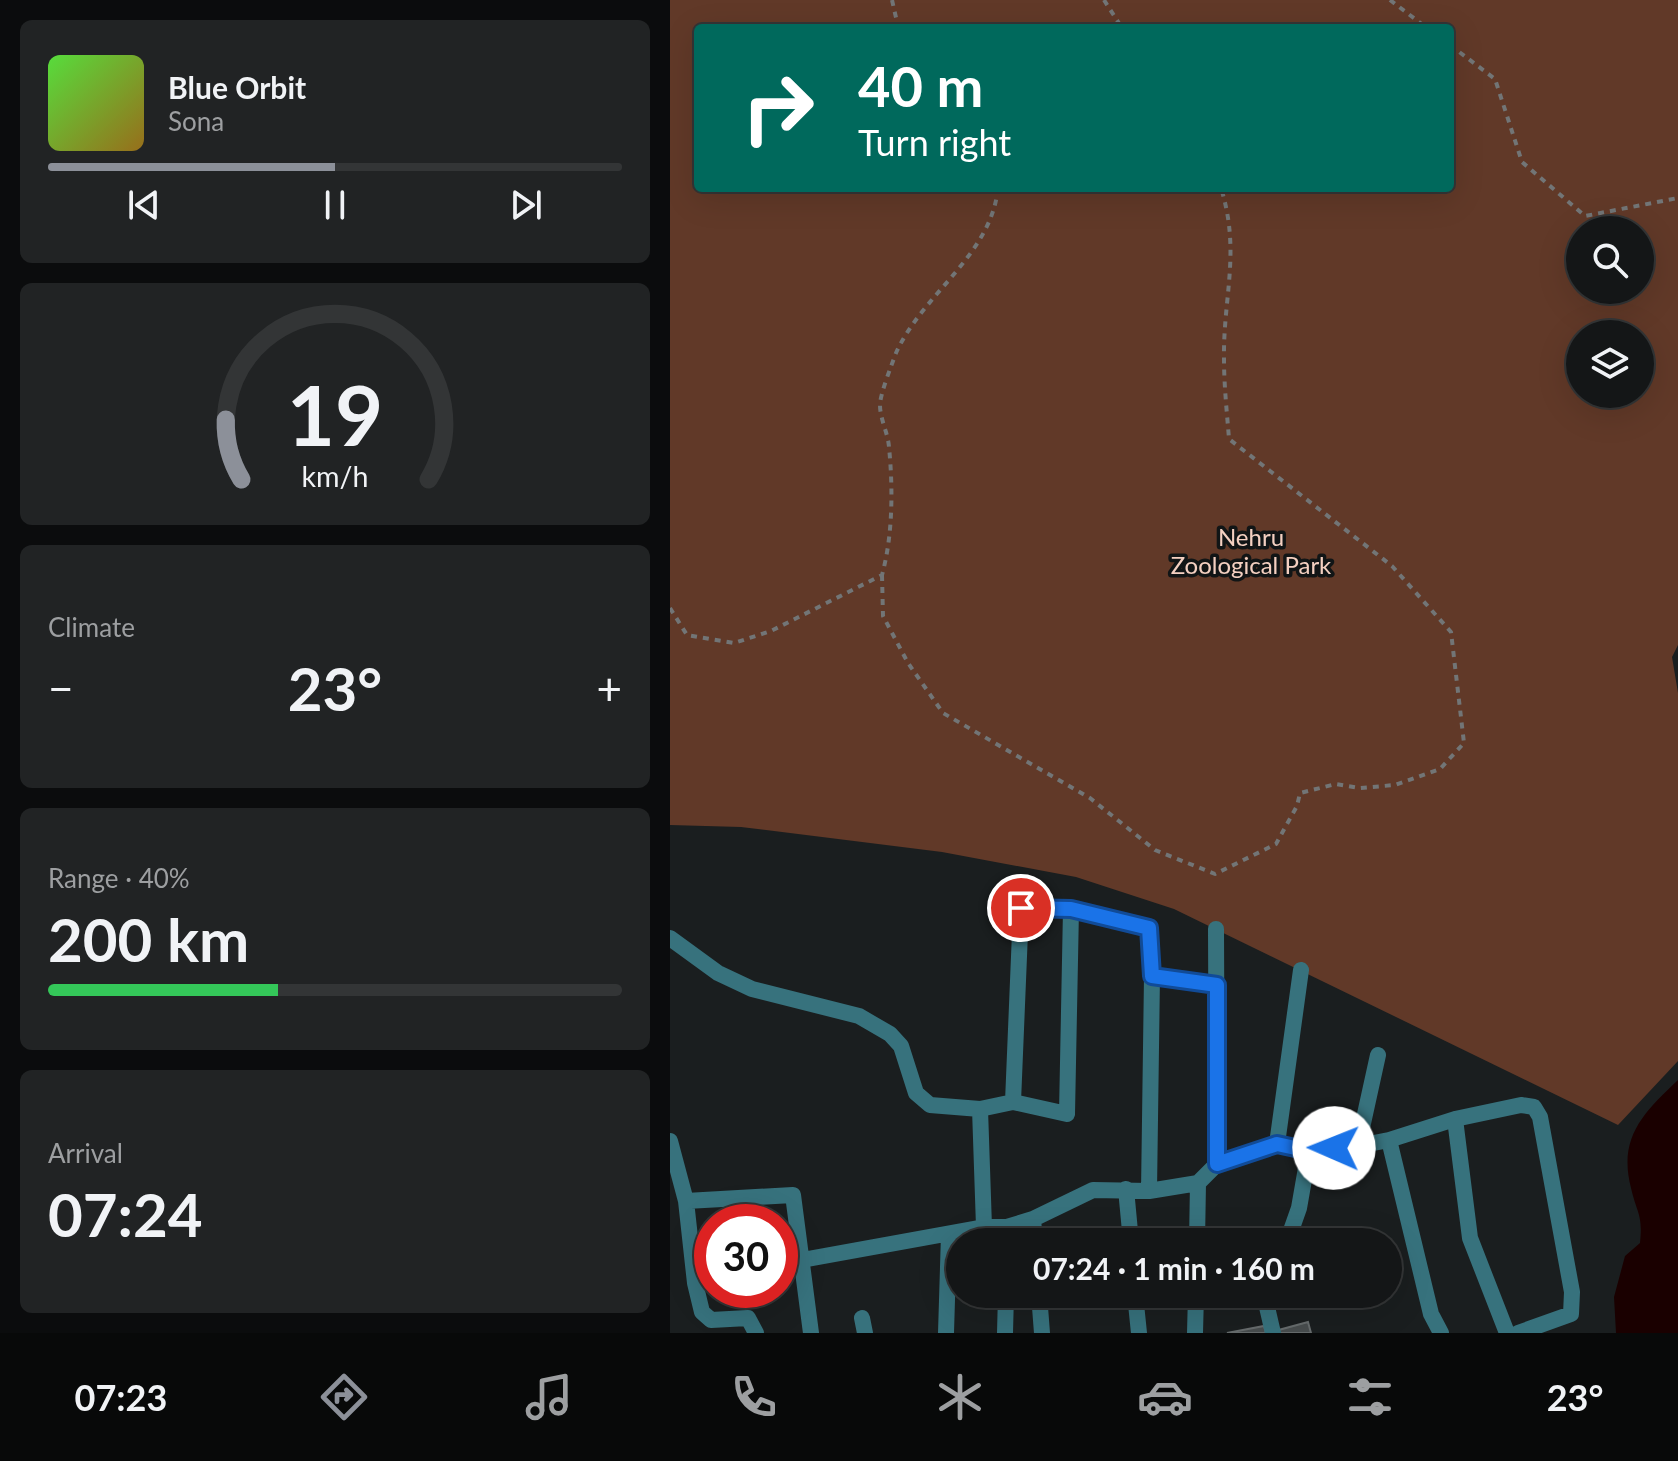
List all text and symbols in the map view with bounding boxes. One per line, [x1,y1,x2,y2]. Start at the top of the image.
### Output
text: 40 m [858,52,983,119]
icon: right [726,56,830,160]
text: Blue Orbit [168,69,306,105]
text: Sona [168,105,224,137]
text: Turn right [858,120,1011,164]
icon: previous [122,183,166,227]
icon: pause [313,183,357,227]
icon: next [504,183,548,227]
map controls [1566,216,1654,408]
button: search [1566,216,1654,304]
button: layers [1566,320,1654,408]
text: 19 [287,363,383,463]
text: km/h [302,459,368,493]
park label: Nehru Zoological Park [1171,522,1332,579]
text: Climate [48,611,135,643]
text: 23° [288,652,382,724]
text: − [48,662,74,714]
text: + [596,662,622,714]
text: Range · 40% [48,862,190,894]
pin [987,874,1055,942]
icon: arrive [999,886,1043,930]
text: 200 km [48,903,249,975]
position arrow [1292,1106,1376,1190]
text: Arrival [48,1137,123,1169]
text: 07:24 [48,1178,203,1250]
speed limit sign: 30 [694,1204,798,1308]
text: 07:24 · 1 min · 160 m [1033,1250,1315,1286]
icon: directions [316,1369,372,1425]
icon: music [521,1369,577,1425]
icon: phone [726,1369,782,1425]
icon: climate [932,1369,988,1425]
icon: car [1137,1369,1193,1425]
icon: filters [1342,1369,1398,1425]
text: 07:23 [75,1375,167,1419]
text: 23° [1547,1375,1603,1419]

